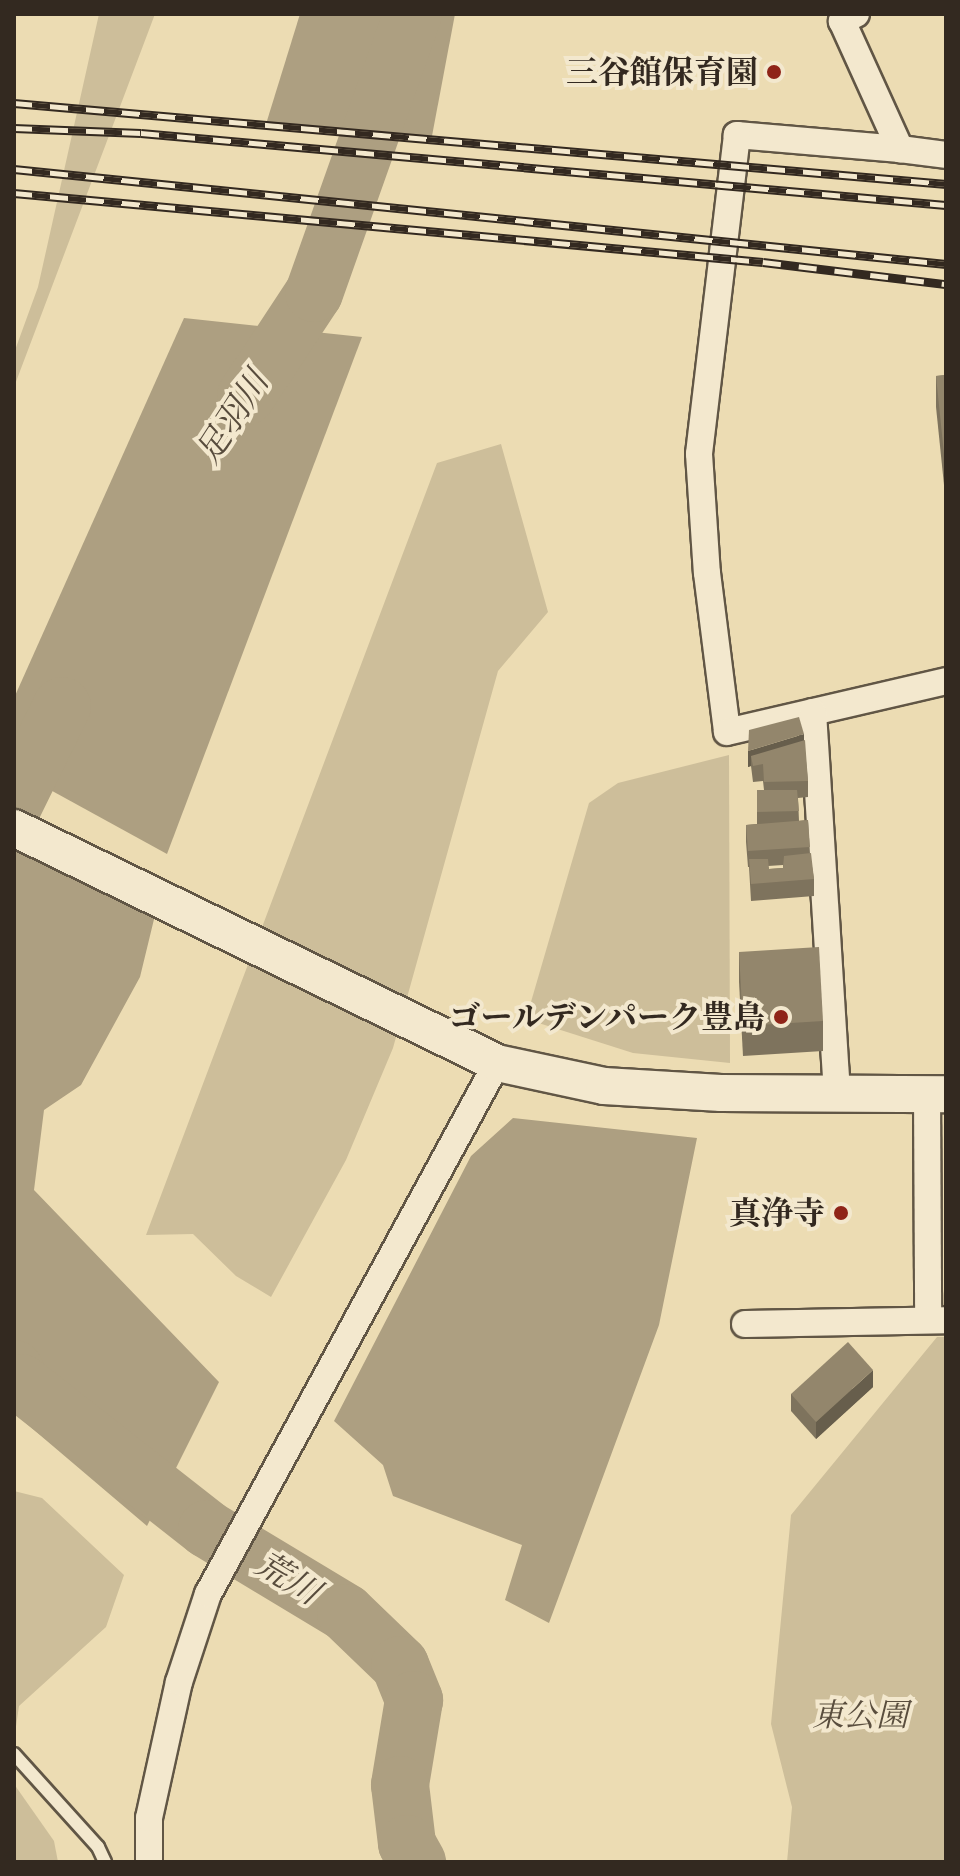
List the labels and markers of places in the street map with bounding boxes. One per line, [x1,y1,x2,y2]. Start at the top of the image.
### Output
place label: 三谷館保育園 [566,53,758,91]
marker: 三谷館保育園 [765,63,783,81]
place label: ゴールデンパーク豊島 [445,998,765,1036]
marker: ゴールデンパーク豊島 [772,1008,790,1026]
place label: 真浄寺 [729,1194,825,1232]
marker: 真浄寺 [832,1204,850,1222]

